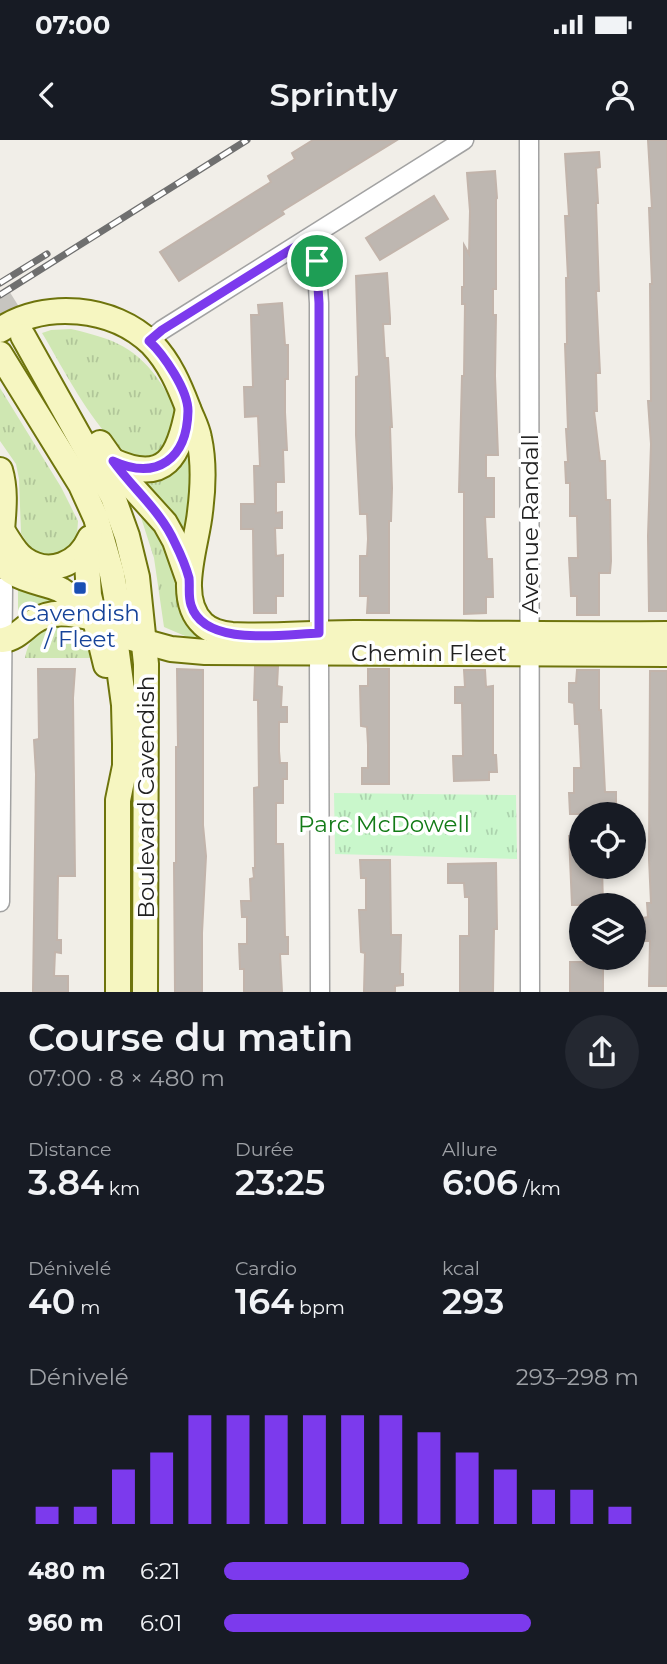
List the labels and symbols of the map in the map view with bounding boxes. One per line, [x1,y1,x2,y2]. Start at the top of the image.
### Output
pin [287,231,347,291]
street label: Avenue Randall [516,434,544,614]
marker: Cavendish / Fleet [72,580,88,596]
place label: Cavendish / Fleet [20,599,140,653]
street label: Chemin Fleet [351,639,507,667]
street label: Boulevard Cavendish [132,676,160,918]
park label: Parc McDowell [298,810,470,838]

